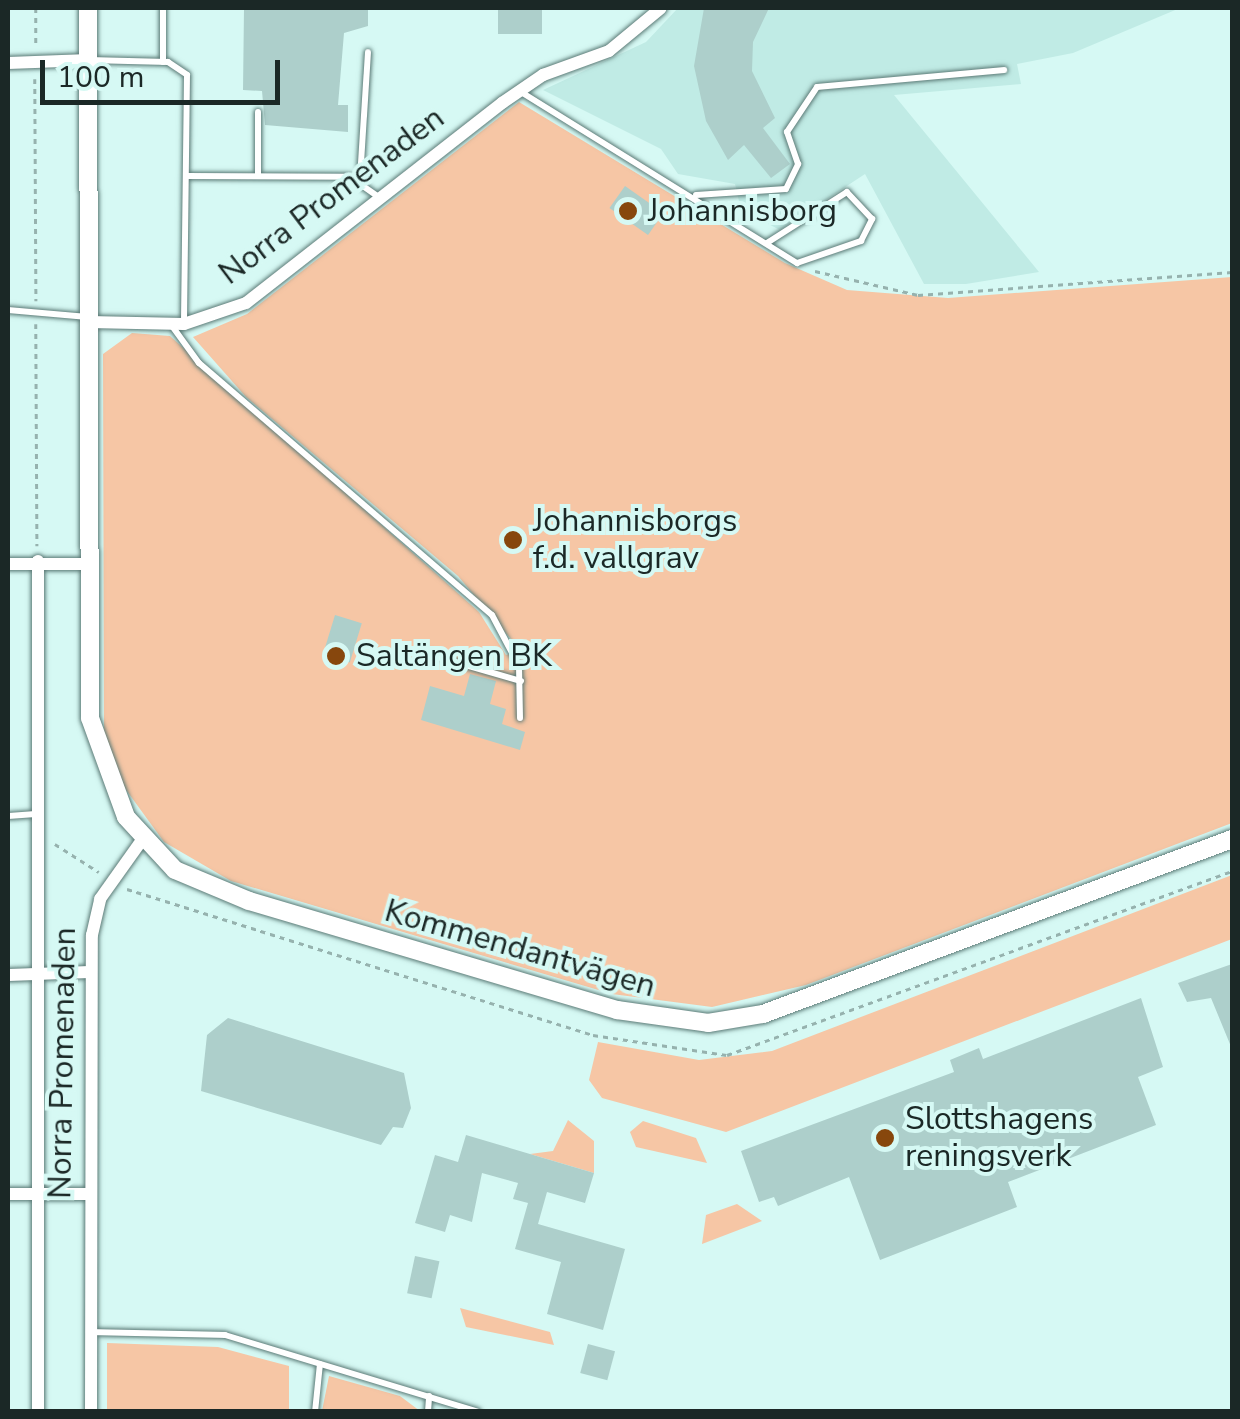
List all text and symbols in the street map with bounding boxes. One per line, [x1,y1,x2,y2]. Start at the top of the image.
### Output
scale bar [45,40,285,102]
text: 100 m [57,57,144,98]
street label: Norra Promenaden [212,99,452,293]
place label: Johannisborg [648,192,837,230]
marker: Johannisborg [617,200,639,222]
place label: Johannisborgs f.d. vallgrav [533,503,737,578]
marker: Johannisborgs f.d. vallgrav [502,529,524,551]
place label: Saltängen BK [356,637,552,675]
marker: Saltängen BK [325,645,347,667]
street label: Kommendantvägen [380,892,660,1006]
street label: Norra Promenaden [41,927,85,1199]
place label: Slottshagens reningsverk [905,1101,1093,1176]
marker: Slottshagens reningsverk [874,1127,896,1149]

